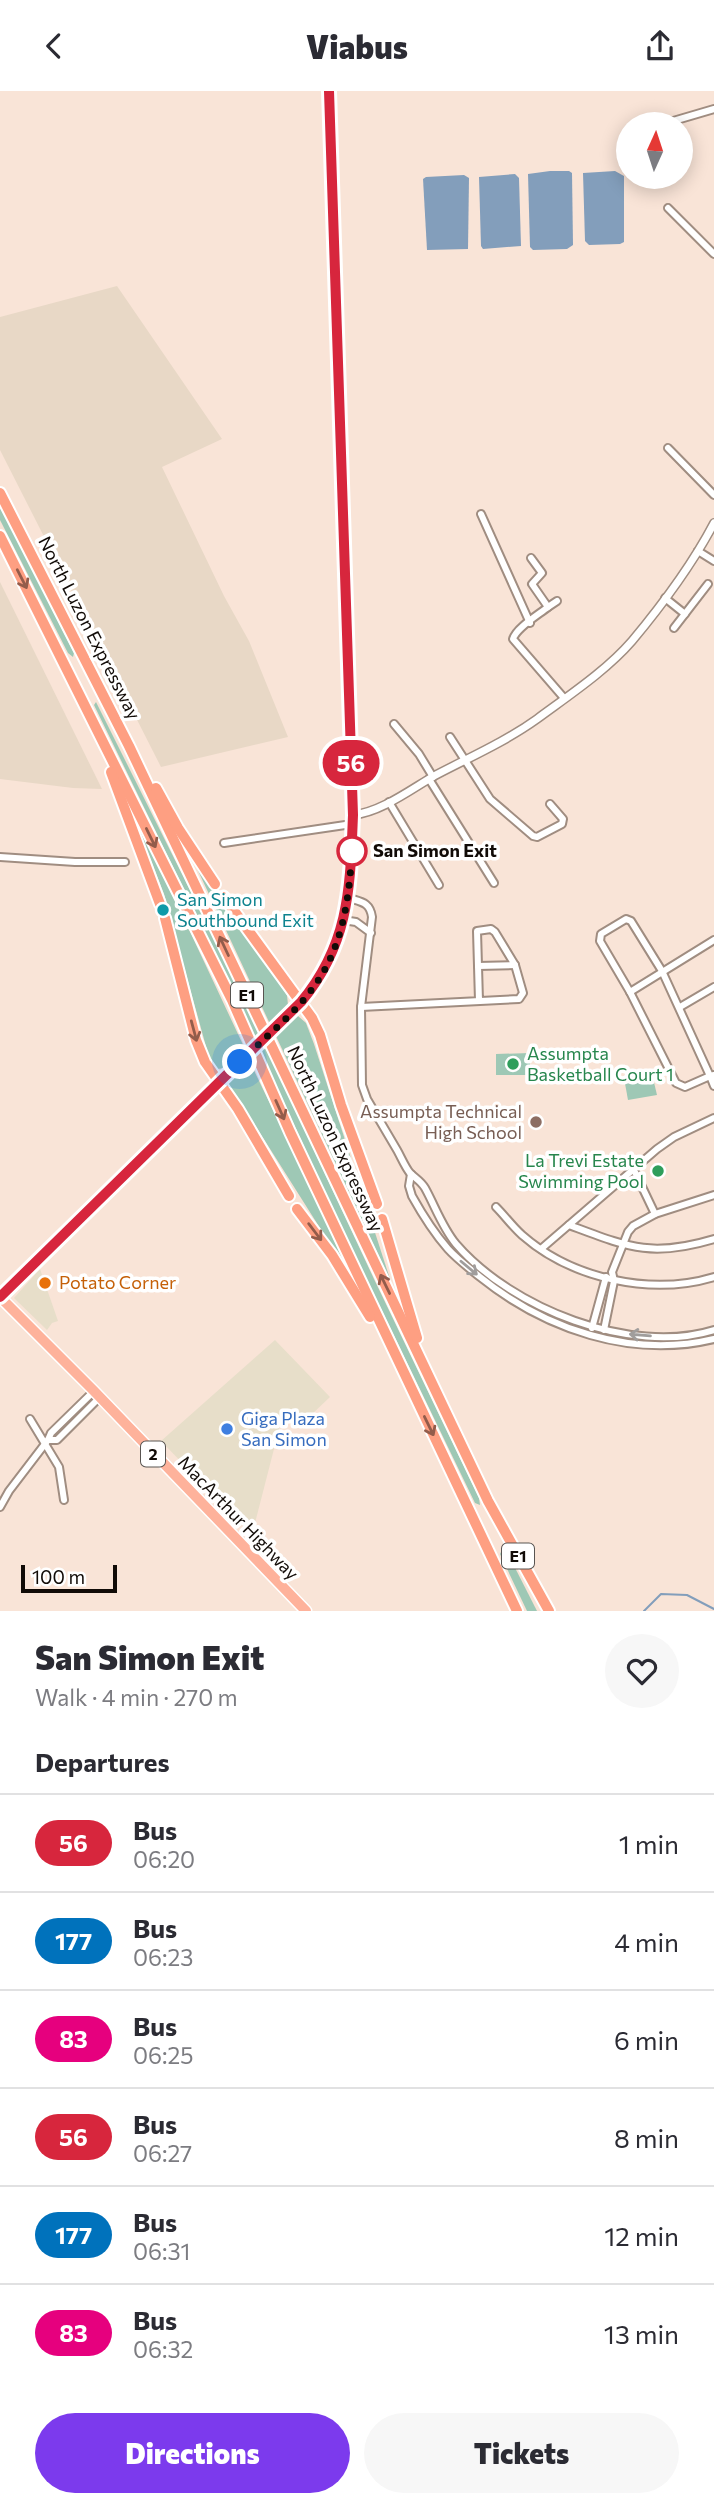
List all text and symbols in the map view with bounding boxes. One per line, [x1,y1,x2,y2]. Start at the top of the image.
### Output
text: Viabus [306,26,408,66]
icon: back [35,27,73,65]
icon: share [641,27,679,65]
north arrow [616,112,693,189]
map controls [616,112,693,189]
street label: North Luzon Expressway [34,532,146,723]
one-way arrow [16,568,30,589]
line badge: 56 [320,740,382,786]
text: 56 [337,748,365,777]
one-way arrow [145,827,159,848]
marker: San Simon Exit [337,836,367,866]
place label: San Simon Exit [373,839,497,861]
place label: San Simon Southbound Exit [177,888,314,931]
marker: San Simon Southbound Exit [155,902,171,918]
one-way arrow [217,936,230,957]
road number: E1 [231,982,263,1007]
one-way arrow [188,1020,201,1042]
street label: North Luzon Expressway [283,1042,389,1235]
place label: Assumpta Basketball Court 1 [527,1042,674,1085]
your location [222,1044,257,1079]
marker: Assumpta Basketball Court 1 [505,1056,521,1072]
one-way arrow [274,1098,287,1120]
place label: Assumpta Technical High School [360,1100,522,1143]
marker: Assumpta Technical High School [528,1114,544,1130]
place label: La Trevi Estate Swimming Pool [518,1149,644,1192]
marker: La Trevi Estate Swimming Pool [650,1163,666,1179]
one-way arrow [307,1222,322,1241]
one-way arrow [460,1260,478,1276]
place label: Potato Corner [59,1271,176,1293]
one-way arrow [377,1274,391,1295]
marker: Potato Corner [37,1275,53,1291]
one-way arrow [629,1328,651,1341]
place label: Giga Plaza San Simon [241,1407,327,1450]
one-way arrow [423,1415,436,1436]
marker: Giga Plaza San Simon [219,1421,235,1437]
road number: 2 [141,1441,165,1467]
street label: MacArthur Highway [174,1451,304,1584]
road number: E1 [502,1543,534,1569]
scale bar [21,1562,117,1594]
text: 100 m [32,1565,85,1588]
button: heart [605,1634,679,1708]
text: San Simon Exit [35,1636,264,1677]
text: Walk · 4 min · 270 m [35,1683,238,1711]
text: Departures [35,1746,170,1777]
text: Bus [133,1814,177,1845]
text: 56 [59,1828,88,1857]
text: 1 min [619,1828,679,1859]
text: 06:20 [133,1845,195,1873]
text: Bus [133,1912,177,1943]
text: 177 [55,1926,92,1955]
text: 4 min [614,1926,679,1957]
text: 06:23 [133,1943,193,1971]
text: Bus [133,2010,177,2041]
text: 83 [59,2024,88,2053]
text: 6 min [614,2024,679,2055]
text: 06:25 [133,2041,193,2069]
text: Bus [133,2108,177,2139]
text: 56 [59,2122,88,2151]
text: 8 min [614,2122,679,2153]
text: 06:27 [133,2139,192,2167]
text: Bus [133,2206,177,2237]
text: 177 [55,2220,92,2249]
text: 12 min [604,2220,679,2251]
text: 06:31 [133,2237,190,2265]
text: Bus [133,2304,177,2335]
text: 83 [59,2318,88,2347]
text: 13 min [604,2318,679,2349]
text: 06:32 [133,2335,193,2363]
button: Directions [35,2413,350,2493]
button: Tickets [364,2413,679,2493]

